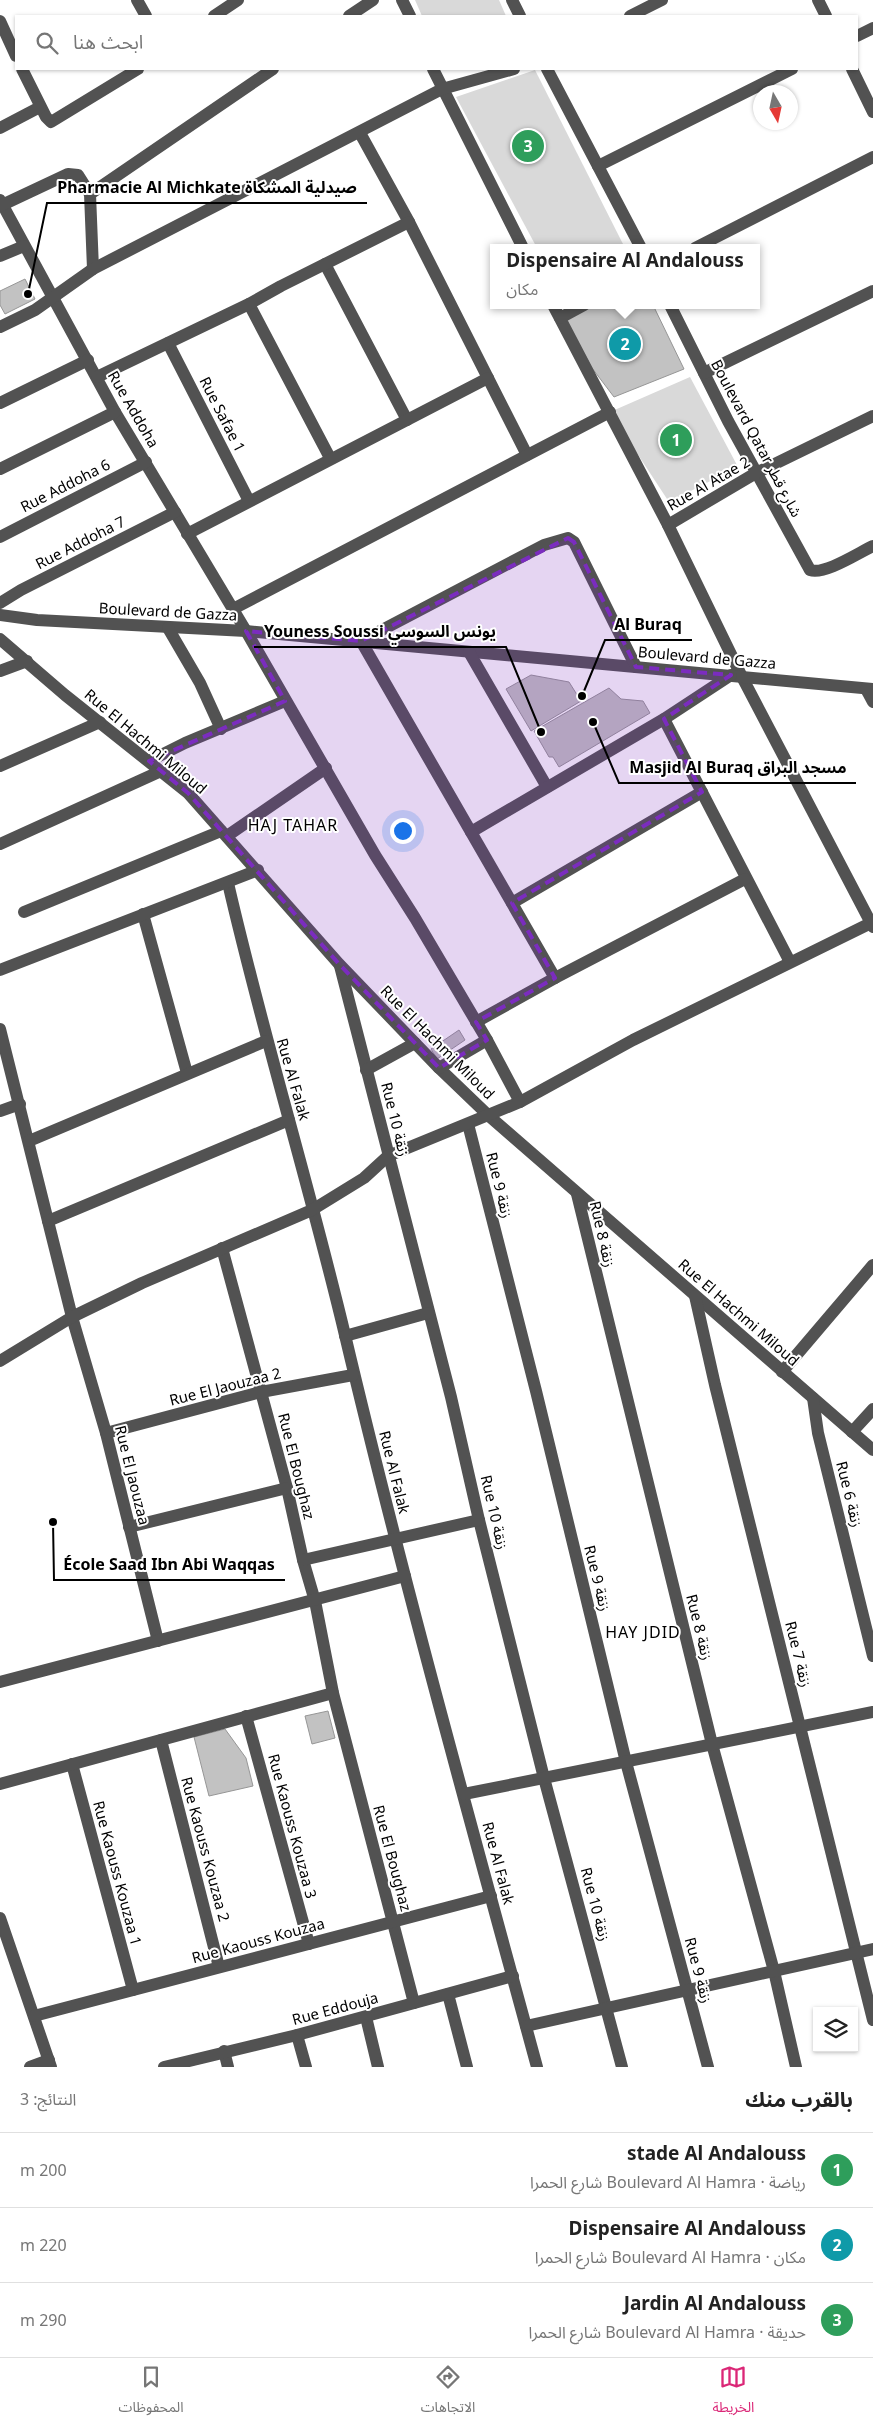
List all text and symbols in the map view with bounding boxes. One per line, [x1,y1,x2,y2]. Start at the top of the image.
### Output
search box [15,15,858,70]
icon: search [33,29,61,57]
text: ابحث هنا [73,29,143,55]
north arrow [753,85,798,130]
pin: 3 [512,127,544,165]
callout: Pharmacie Al Michkate صيدلية المشكاة [47,172,367,203]
text: Pharmacie Al Michkate صيدلية المشكاة [57,176,357,198]
popup [490,244,760,309]
text: Dispensaire Al Andalouss [506,247,744,273]
text: مكان [506,278,538,300]
pin: 2 [609,325,641,363]
street label: Boulevard Qatar شارع قطر [704,356,807,522]
street label: Rue Addoha [104,367,164,451]
street label: Rue Safae 1 [195,373,251,455]
pin: 1 [660,421,692,459]
street label: Rue Al Atae 2 [663,451,753,515]
street label: Rue Addoha 6 [17,454,113,516]
street label: Rue Addoha 7 [32,511,128,573]
street label: Boulevard de Gazza [98,597,238,625]
callout: Al Buraq [605,609,692,640]
text: Al Buraq [614,613,682,635]
callout: Youness Soussi يونس السوسي [254,616,506,647]
text: Youness Soussi يونس السوسي [264,620,496,645]
street label: Boulevard de Gazza [637,641,777,673]
street label: Rue El Hachmi Miloud [81,684,211,798]
callout: Masjid Al Buraq مسجد البراق [619,752,856,783]
text: Masjid Al Buraq مسجد البراق [629,756,847,778]
district label: HAJ TAHAR [248,814,338,836]
your location [390,818,416,844]
street label: Rue El Hachmi Miloud [377,981,499,1103]
street label: Rue Al Falak [273,1035,315,1123]
street label: Rue 10 زنقة [377,1080,415,1158]
street label: Rue 9 زنقة [482,1150,518,1220]
street label: Rue 8 زنقة [586,1199,620,1269]
street label: Rue El Hachmi Miloud [674,1254,804,1370]
street label: Rue El Jaouzaa 2 [167,1362,283,1410]
street label: Rue El Boughaz [274,1411,320,1521]
street label: Rue El Jaouzaa [111,1423,155,1527]
street label: Rue Al Falak [375,1428,415,1516]
street label: Rue 6 زنقة [832,1459,868,1529]
street label: Rue 10 زنقة [477,1473,513,1551]
street label: Rue 9 زنقة [580,1543,616,1613]
callout: École Saad Ibn Abi Waqqas [54,1549,285,1580]
text: École Saad Ibn Abi Waqqas [63,1553,275,1575]
street label: Rue 8 زنقة [682,1592,718,1662]
street label: Rue 7 زنقة [781,1619,817,1689]
district label: HAY JDID [605,1621,681,1643]
street label: Rue Kaouss Kouzaa 3 [264,1751,322,1901]
street label: Rue Kaouss Kouzaa 2 [177,1774,235,1924]
street label: Rue Kaouss Kouzaa 1 [89,1798,147,1948]
street label: Rue El Boughaz [369,1803,417,1913]
street label: Rue Al Falak [478,1819,520,1907]
street label: Rue 10 زنقة [577,1865,615,1943]
street label: Rue Kaouss Kouzaa [189,1913,327,1967]
street label: Rue 9 زنقة [681,1935,717,2005]
street label: Rue Eddouja [290,1987,380,2029]
map controls [813,2007,858,2052]
button: layers [813,2007,858,2052]
text: بالقرب منك [745,2085,853,2113]
text: النتائج: 3 [20,2088,76,2110]
text: stade Al Andalouss [627,2140,806,2166]
text: 200 m [20,2159,67,2181]
text: 1 [832,2159,842,2181]
text: رياضة · Boulevard Al Hamra شارع الحمرا [530,2171,806,2193]
text: Dispensaire Al Andalouss [569,2215,806,2241]
text: 220 m [20,2234,67,2256]
text: 2 [832,2234,842,2256]
text: مكان · Boulevard Al Hamra شارع الحمرا [535,2246,806,2268]
text: Jardin Al Andalouss [624,2290,806,2316]
text: 290 m [20,2309,67,2331]
text: 3 [832,2309,842,2331]
text: حديقة · Boulevard Al Hamra شارع الحمرا [529,2321,806,2343]
tab: المحفوظات [119,2363,184,2422]
tab: الاتجاهات [421,2363,475,2422]
tab: الخريطة [712,2363,754,2422]

